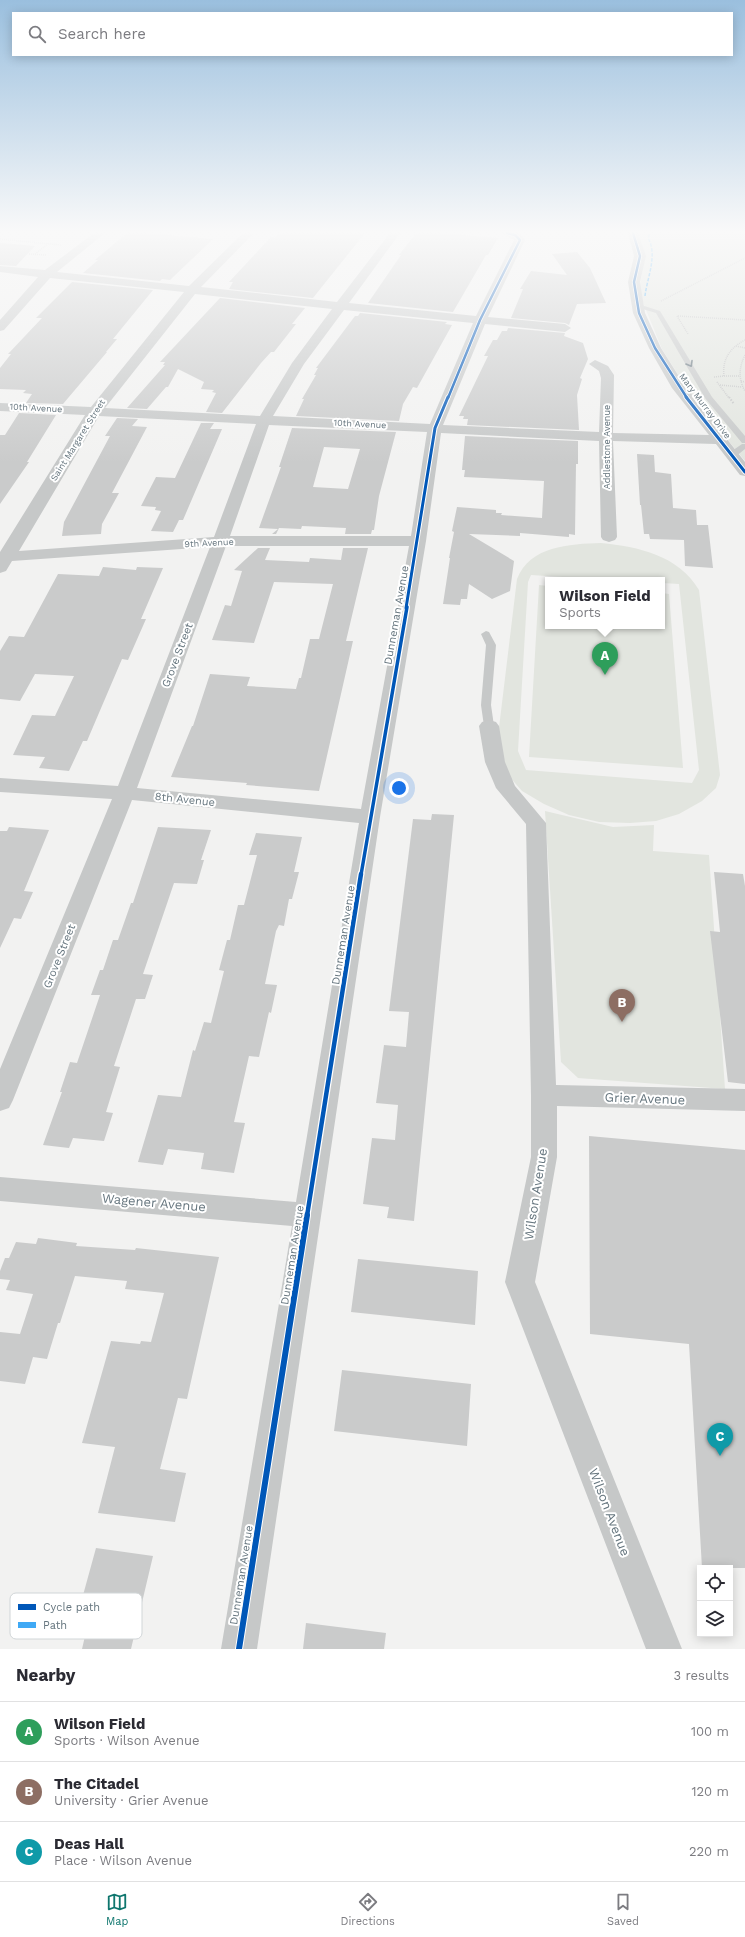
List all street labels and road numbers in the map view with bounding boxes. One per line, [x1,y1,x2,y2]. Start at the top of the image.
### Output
street label: Mary Murray Drive [677,371,733,441]
street label: Saint Margaret Street [49,397,107,483]
street label: 10th Avenue [9,402,63,414]
street label: Addlestone Avenue [602,405,612,489]
street label: 10th Avenue [333,418,387,430]
street label: 9th Avenue [184,537,234,549]
street label: Dunneman Avenue [381,565,412,666]
street label: Grove Street [159,621,196,689]
street label: 8th Avenue [154,790,216,809]
street label: Dunneman Avenue [329,884,358,986]
street label: Grove Street [41,922,78,990]
street label: Grier Avenue [604,1090,686,1107]
street label: Wilson Avenue [521,1147,550,1241]
street label: Wagener Avenue [101,1190,207,1215]
street label: Dunneman Avenue [278,1204,307,1306]
street label: Wilson Avenue [586,1466,633,1558]
street label: Dunneman Avenue [227,1524,256,1626]

